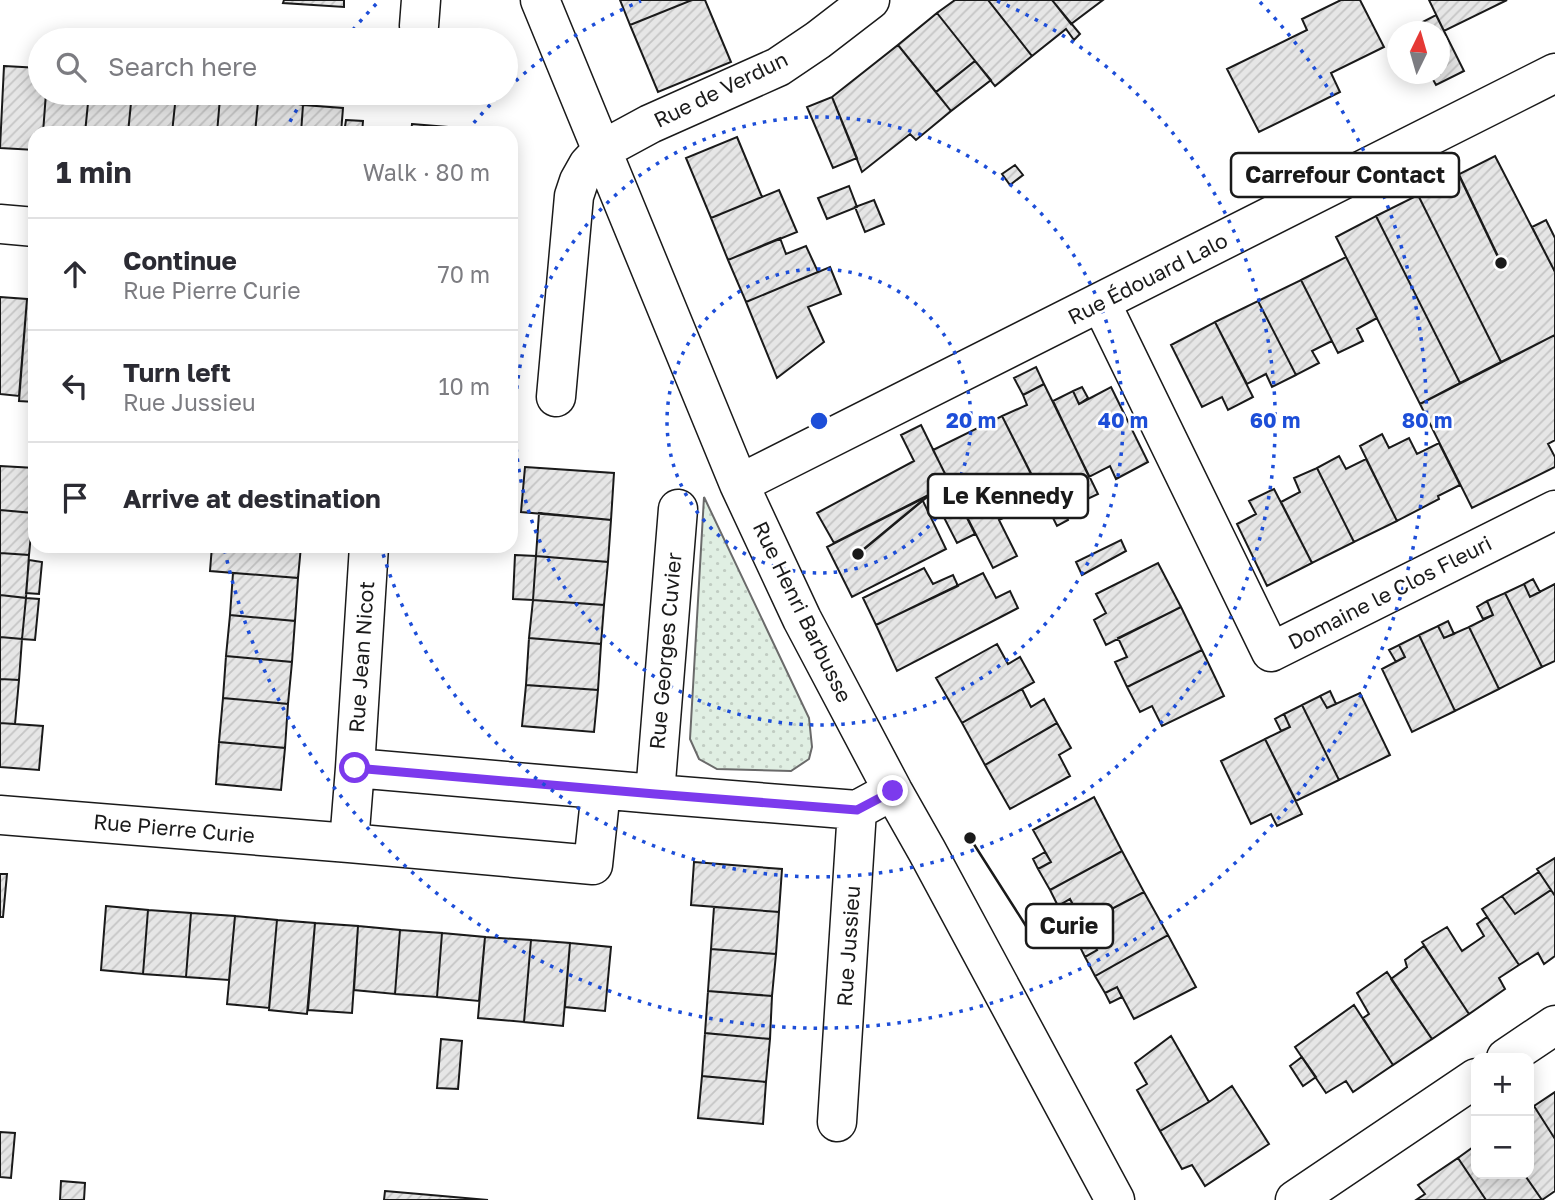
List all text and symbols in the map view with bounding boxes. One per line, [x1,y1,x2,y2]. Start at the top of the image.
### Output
north arrow [1387,21,1450,84]
search box [28,28,518,105]
street label: Rue de Verdun [649,45,792,133]
icon: search [52,48,90,86]
text: Search here [108,51,257,82]
callout: Carrefour Contact [1231,153,1459,197]
text: 1 min [56,154,132,190]
text: Walk · 80 m [363,158,490,186]
text: Carrefour Contact [1245,160,1445,188]
street label: Rue Édouard Lalo [1063,227,1232,330]
text: Continue [123,245,237,276]
icon: ahead [56,255,94,293]
text: 70 m [437,260,490,288]
text: Rue Pierre Curie [123,276,301,304]
text: Turn left [123,357,231,388]
icon: left [56,367,94,405]
text: 10 m [438,372,490,400]
text: Rue Jussieu [123,388,256,416]
text: 20 m [946,407,996,433]
text: 40 m [1098,407,1148,433]
text: 60 m [1250,407,1300,433]
text: 80 m [1402,407,1452,433]
centre of rings [807,409,831,433]
callout: Le Kennedy [928,474,1088,518]
icon: arrive [56,479,94,517]
text: Le Kennedy [942,481,1074,509]
text: Arrive at destination [123,483,381,514]
street label: Rue Henri Barbusse [748,517,858,706]
street label: Domaine le Clos Fleuri [1283,529,1496,655]
street label: Rue Georges Cuvier [643,551,687,751]
street label: Rue Jean Nicot [343,580,379,734]
route start [339,752,370,783]
route end [877,775,908,806]
street label: Rue Pierre Curie [92,808,256,848]
street label: Rue Jussieu [831,885,865,1007]
callout: Curie [1026,904,1113,948]
text: Curie [1040,911,1098,939]
map controls [1471,1053,1534,1179]
button: + [1471,1053,1534,1116]
button: − [1471,1116,1534,1179]

